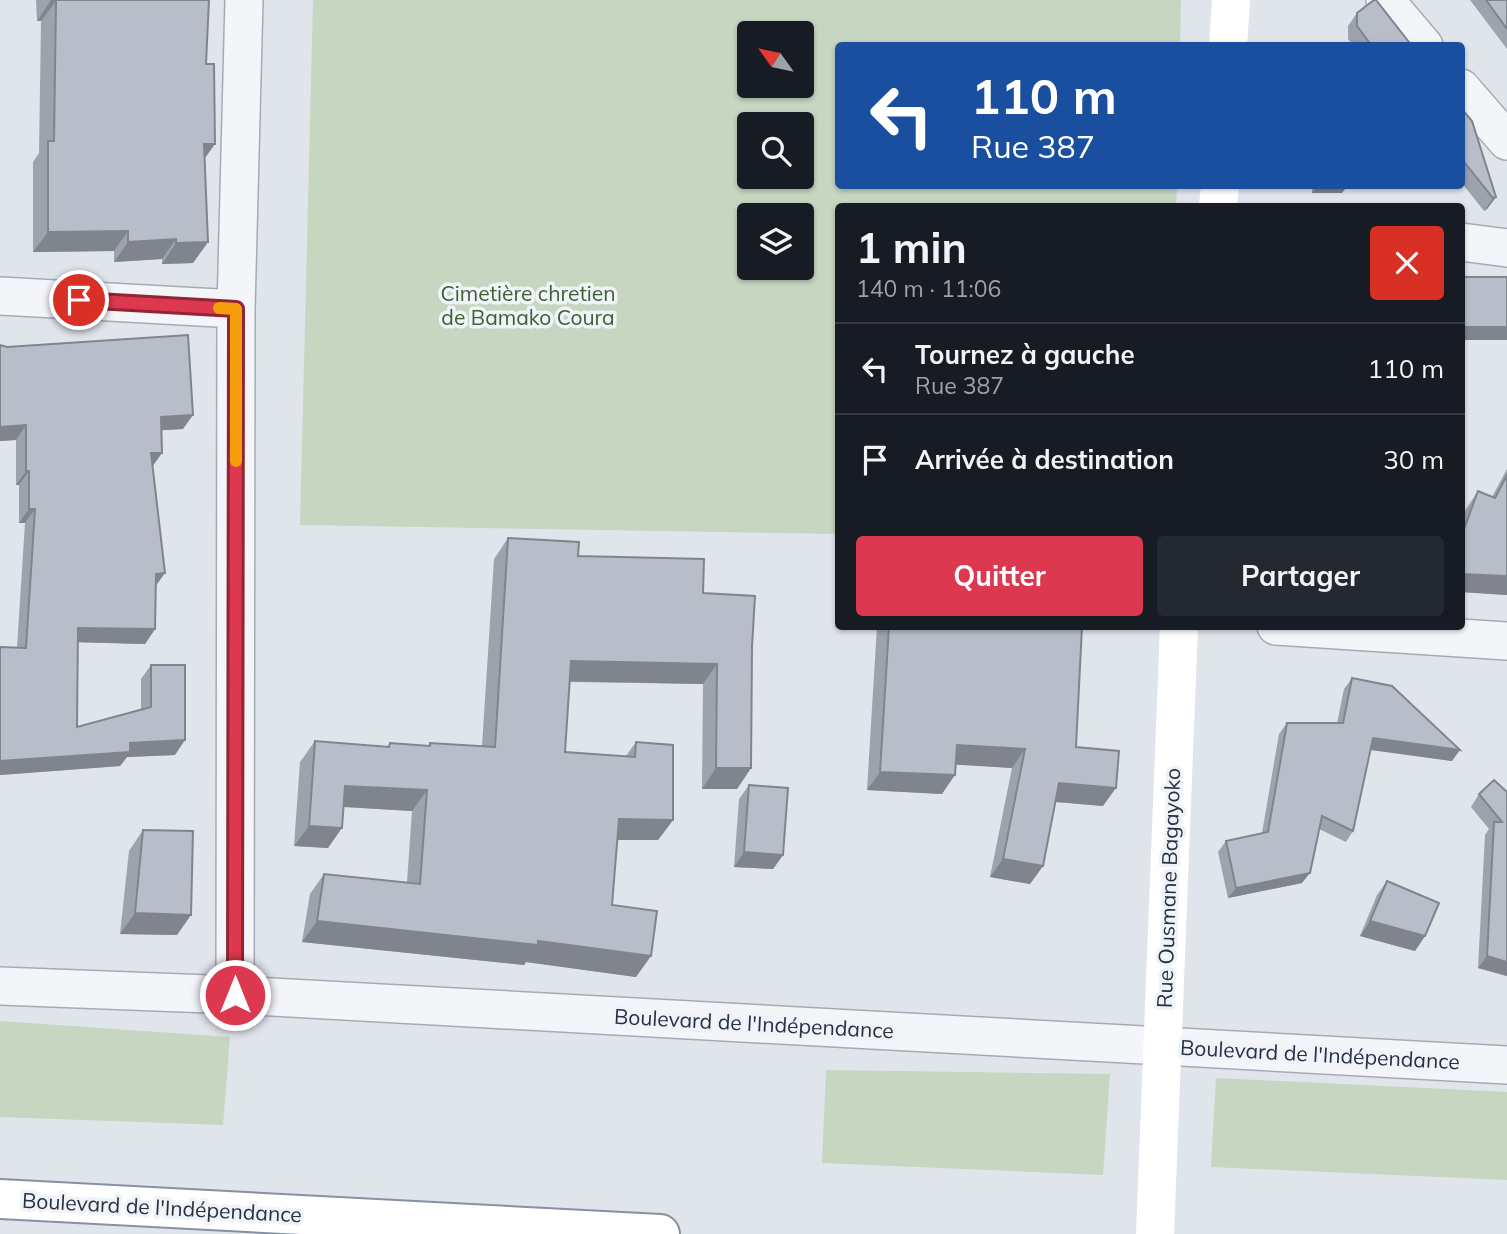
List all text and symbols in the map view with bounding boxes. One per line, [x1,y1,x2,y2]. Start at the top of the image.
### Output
north arrow [737,21,814,98]
map controls [737,21,814,280]
text: 110 m [971,65,1117,126]
icon: left [856,70,947,161]
button: search [737,112,814,189]
text: Rue 387 [971,126,1095,166]
button: layers [737,203,814,280]
text: 1 min [856,221,967,274]
button: close [1370,226,1444,300]
pin [49,270,109,330]
text: 140 m · 11:06 [856,274,1001,303]
park label: Cimetière chretien de Bamako Coura [440,280,616,330]
icon: arrive [60,281,98,319]
text: Tournez à gauche [915,338,1135,371]
icon: left [856,350,894,388]
text: 110 m [1368,352,1444,385]
text: Rue 387 [915,371,1004,400]
icon: arrive [856,441,894,479]
text: Arrivée à destination [915,443,1174,476]
text: 30 m [1383,443,1444,476]
button: Quitter [856,536,1143,616]
button: Partager [1157,536,1444,616]
street label: Rue Ousmane Bagayoko [1151,768,1185,1008]
position arrow [198,958,272,1032]
street label: Boulevard de l'Indépendance [613,1003,895,1043]
street label: Boulevard de l'Indépendance [1179,1034,1461,1074]
street label: Boulevard de l'Indépendance [21,1187,303,1227]

